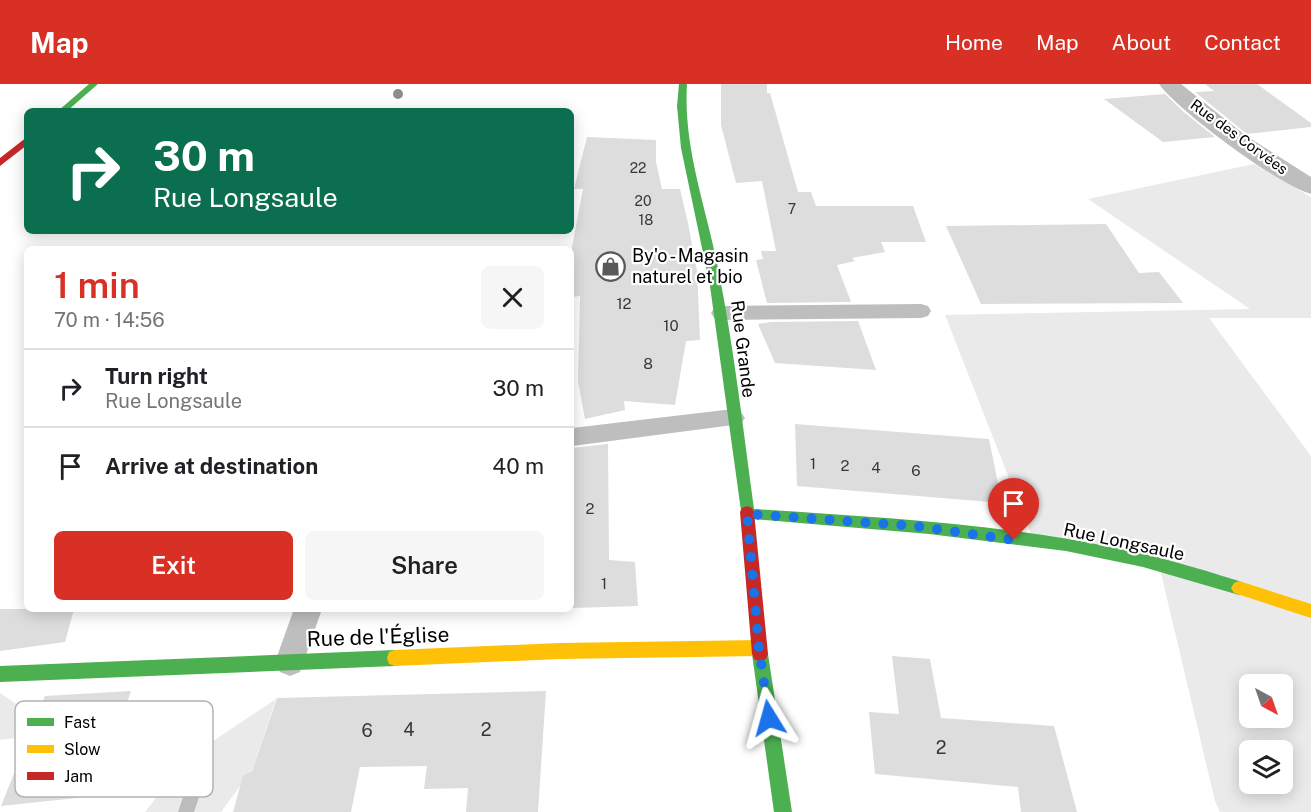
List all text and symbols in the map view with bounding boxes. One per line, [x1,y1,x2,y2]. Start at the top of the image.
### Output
text: Map [30,26,89,59]
text: Home [945,30,1003,55]
text: Map [1036,30,1079,55]
text: About [1112,30,1171,55]
text: Contact [1204,30,1281,55]
street label: Rue des Corvées [1187,96,1291,178]
text: 30 m [153,131,255,180]
icon: right [54,132,132,210]
house number: 22 [630,160,646,176]
text: Rue Longsaule [153,181,338,213]
house number: 20 [635,193,651,209]
house number: 7 [788,201,796,217]
house number: 18 [639,212,653,228]
place label: By'o - Magasin naturel et bio [632,245,749,287]
shop icon: By'o - Magasin naturel et bio [595,250,627,282]
text: 1 min [54,264,140,306]
button: close [481,266,544,329]
house number: 12 [616,295,632,312]
street label: Rue Grande [727,299,760,399]
text: 70 m · 14:56 [54,308,165,332]
house number: 10 [663,317,679,334]
house number: 8 [643,355,653,372]
text: Turn right [105,363,208,389]
icon: right [54,372,87,405]
text: 30 m [492,375,544,401]
text: Rue Longsaule [105,389,242,413]
icon: arrive [54,450,87,483]
text: Arrive at destination [105,453,318,479]
text: 40 m [492,453,544,479]
house number: 1 [810,455,816,472]
house number: 2 [841,457,850,474]
house number: 4 [871,459,881,476]
house number: 6 [911,462,921,479]
pin [988,478,1039,540]
icon: arrive [997,487,1030,520]
house number: 2 [586,500,595,517]
street label: Rue Longsaule [1062,518,1187,565]
button: Exit [54,531,293,600]
button: Share [305,531,544,600]
house number: 1 [601,575,607,592]
street label: Rue de l'Église [306,622,450,651]
north arrow [1239,674,1293,728]
map controls [1239,674,1293,794]
position arrow [737,686,801,750]
legend [15,701,213,797]
text: Fast [64,713,96,732]
house number: 4 [403,719,415,740]
house number: 2 [481,719,491,740]
house number: 6 [361,720,373,741]
house number: 2 [936,737,946,758]
text: Slow [64,740,101,759]
button: layers [1239,740,1293,794]
text: Jam [64,767,93,786]

